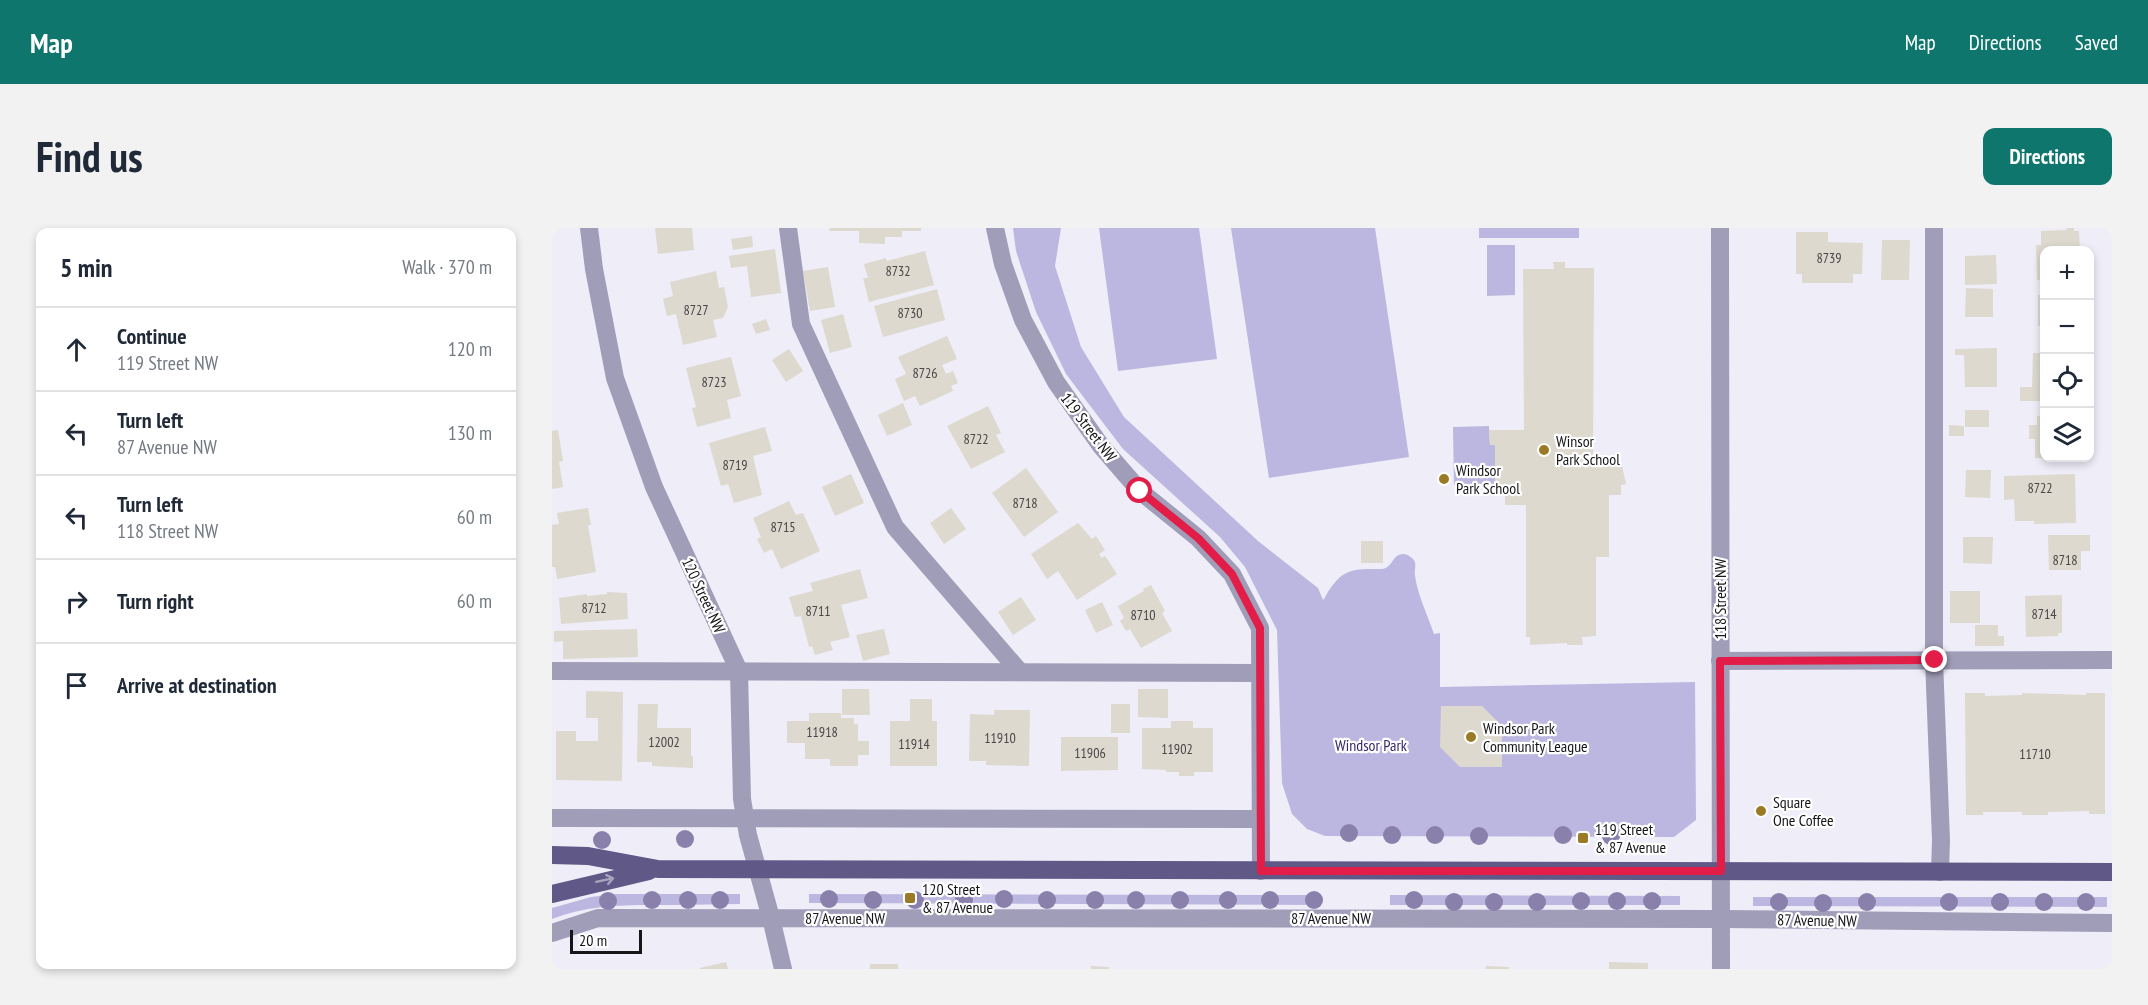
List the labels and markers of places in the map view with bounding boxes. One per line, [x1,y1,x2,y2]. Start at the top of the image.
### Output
place label: Winsor Park School [1556,431,1620,469]
marker: Winsor Park School [1537,443,1551,457]
place label: Windsor Park School [1456,460,1520,498]
marker: Windsor Park School [1437,472,1451,486]
place label: Windsor Park Community League [1483,718,1588,756]
marker: Windsor Park Community League [1464,730,1478,744]
place label: Square One Coffee [1773,792,1834,830]
marker: Square One Coffee [1754,804,1768,818]
place label: 119 Street & 87 Avenue [1595,819,1666,857]
marker: 119 Street & 87 Avenue [1576,831,1590,845]
place label: 120 Street & 87 Avenue [922,879,993,917]
marker: 120 Street & 87 Avenue [903,891,917,905]

